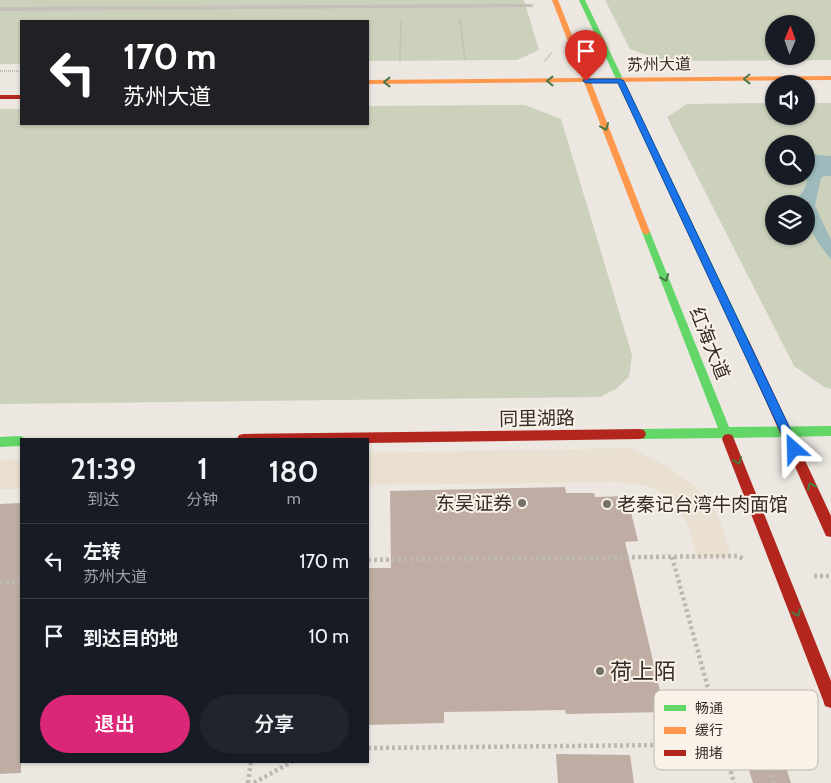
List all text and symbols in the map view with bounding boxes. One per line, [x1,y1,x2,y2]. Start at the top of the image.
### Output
north arrow [765,15,815,65]
map controls [765,15,815,245]
pin [565,30,607,81]
text: 170 m [123,35,216,78]
icon: arrive [572,37,600,65]
icon: left [40,40,105,105]
street label: 苏州大道 [627,54,691,75]
one-way arrow [743,74,751,84]
button: sound [765,75,815,125]
one-way arrow [546,76,554,86]
one-way arrow [383,77,391,87]
text: 苏州大道 [123,83,211,110]
one-way arrow [599,122,609,131]
button: search [765,135,815,185]
button: layers [765,195,815,245]
one-way arrow [659,273,669,282]
street label: 红海大道 [685,304,734,383]
street label: 同里湖路 [499,406,575,431]
position arrow [767,422,819,474]
text: 21:39 [70,450,136,487]
text: 1 [197,450,208,487]
text: 180 [269,453,319,490]
one-way arrow [732,456,742,465]
one-way arrow [807,482,817,491]
text: m [287,489,301,508]
text: 到达 [87,490,119,509]
text: 分钟 [187,490,219,509]
place label: 东吴证券 [436,492,512,515]
place label: 老秦记台湾牛肉面馆 [617,493,788,516]
marker: 东吴证券 [516,497,528,509]
marker: 老秦记台湾牛肉面馆 [601,498,613,510]
text: 左转 [83,540,121,563]
icon: left [40,547,68,575]
text: 170 m [299,550,349,573]
text: 苏州大道 [83,567,147,586]
one-way arrow [791,608,801,617]
icon: arrive [40,622,68,650]
text: 10 m [309,625,349,648]
text: 到达目的地 [83,627,178,650]
place label: 荷上陌 [610,658,676,685]
marker: 荷上陌 [594,665,606,677]
legend [654,690,818,770]
button: 退出 [40,695,190,753]
button: 分享 [200,695,349,753]
text: 畅通 [695,699,723,717]
text: 缓行 [695,721,723,739]
text: 拥堵 [695,744,723,762]

